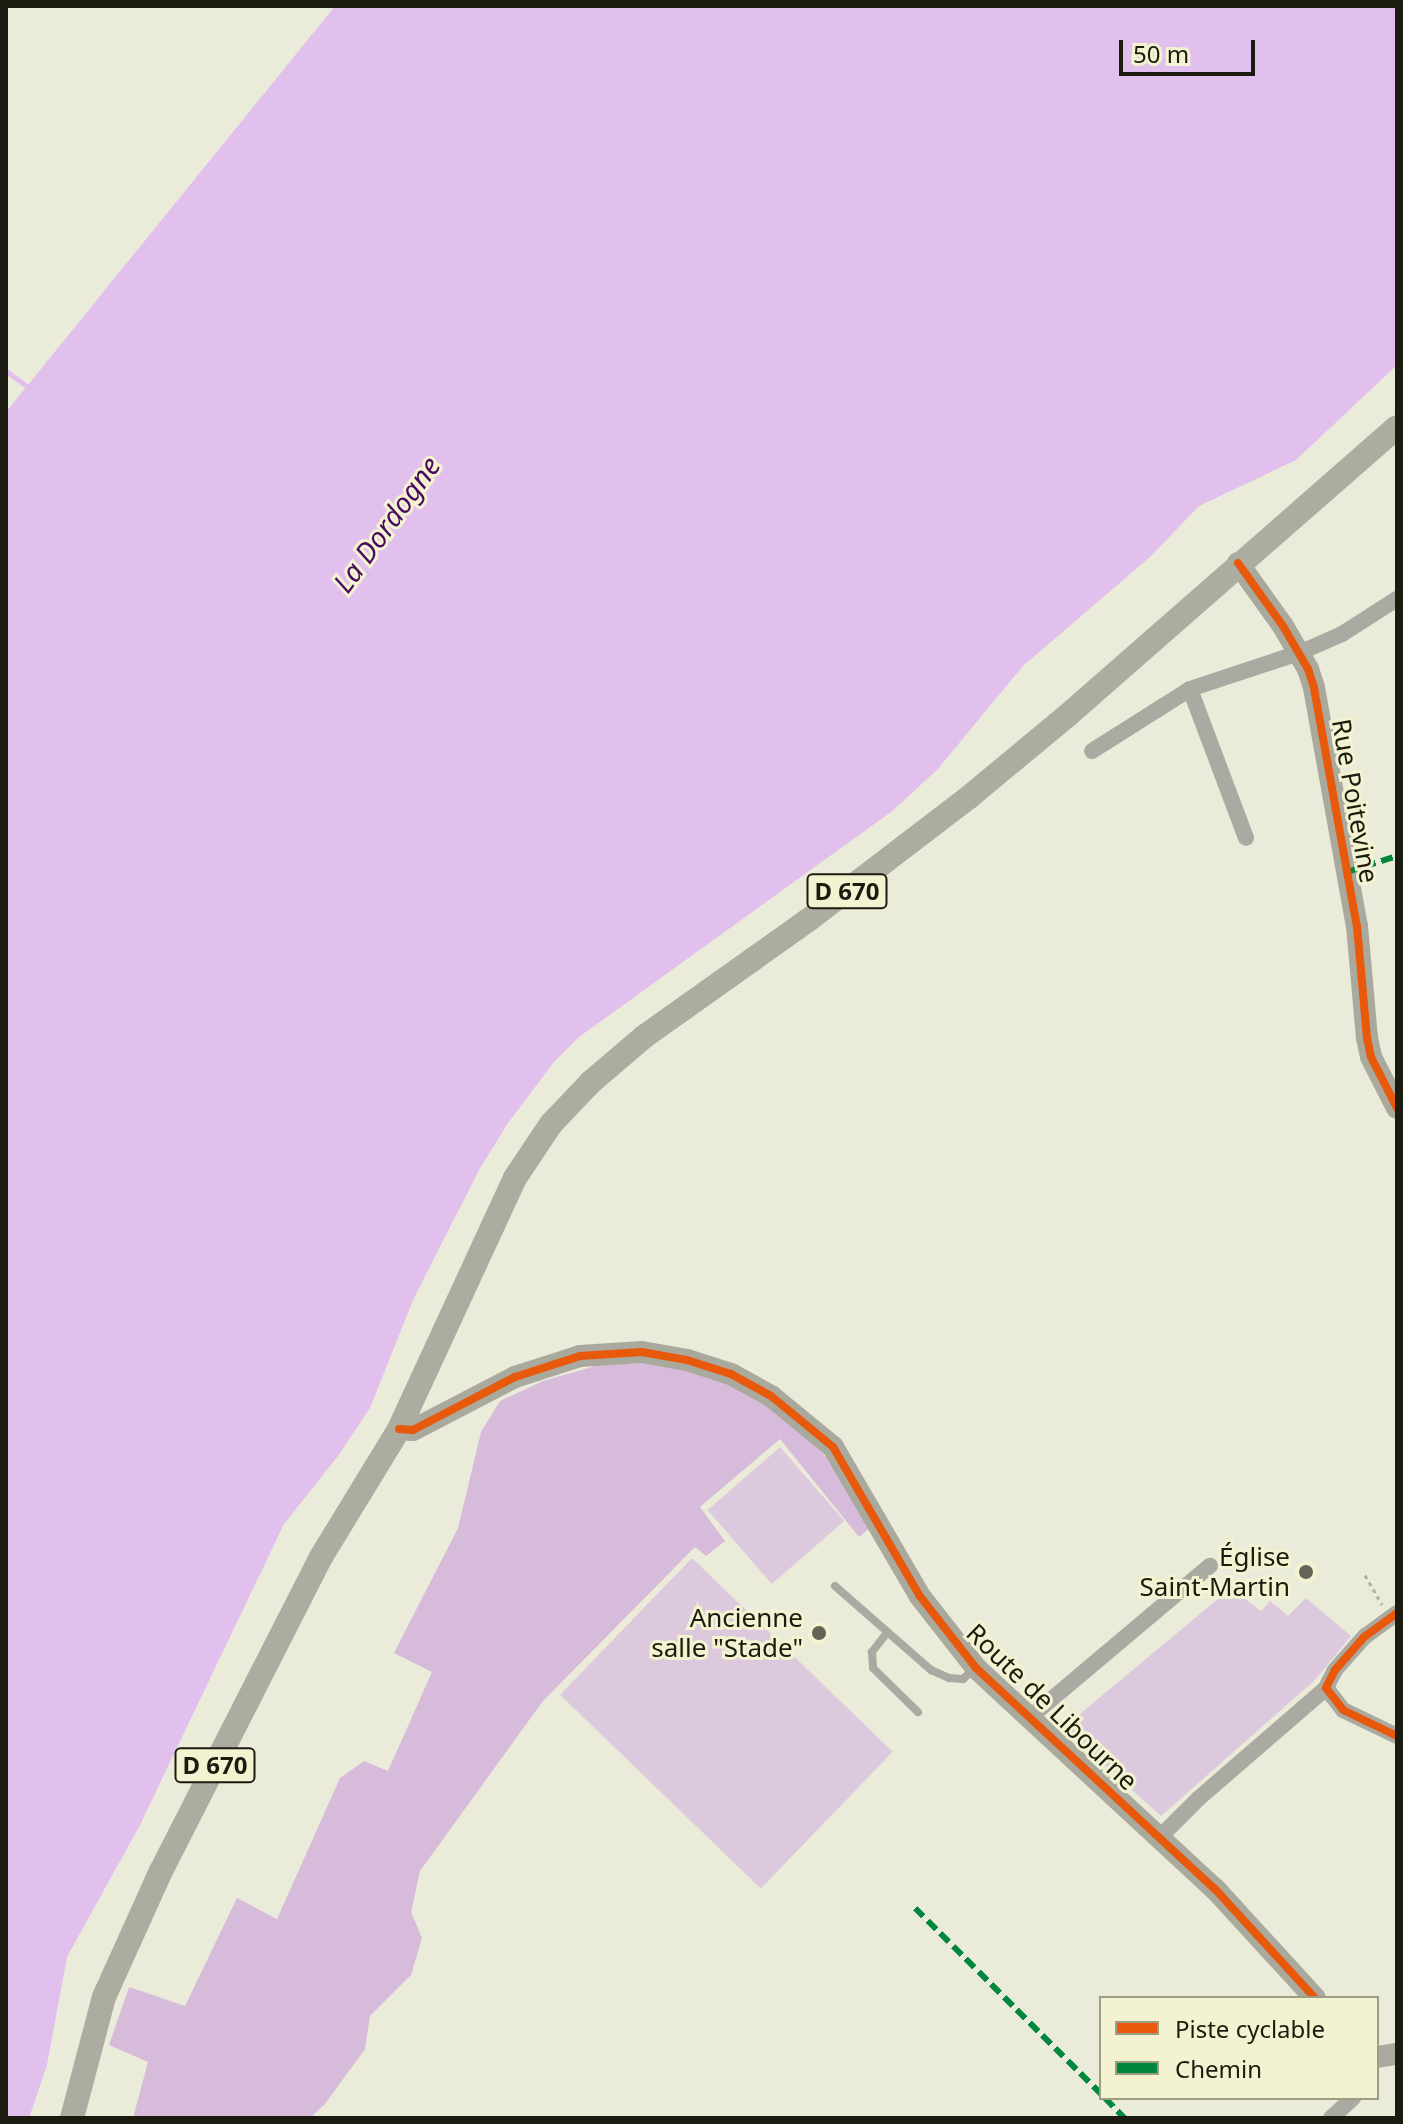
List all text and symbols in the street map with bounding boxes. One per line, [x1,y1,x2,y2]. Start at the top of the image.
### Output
scale bar [1123,24,1259,74]
text: 50 m [1133,37,1189,70]
water label: La Dordogne [325,449,447,599]
street label: Rue Poitevine [1325,717,1385,885]
road number: D 670 [805,871,889,911]
place label: Église Saint-Martin [1140,1541,1290,1602]
marker: Église Saint-Martin [1297,1563,1315,1581]
place label: Ancienne salle "Stade" [651,1602,803,1664]
street label: Route de Libourne [960,1617,1144,1797]
marker: Ancienne salle "Stade" [810,1624,828,1642]
road number: D 670 [173,1745,257,1785]
legend [1099,1996,1379,2100]
text: Piste cyclable [1175,2012,1325,2045]
text: Chemin [1175,2052,1262,2085]

